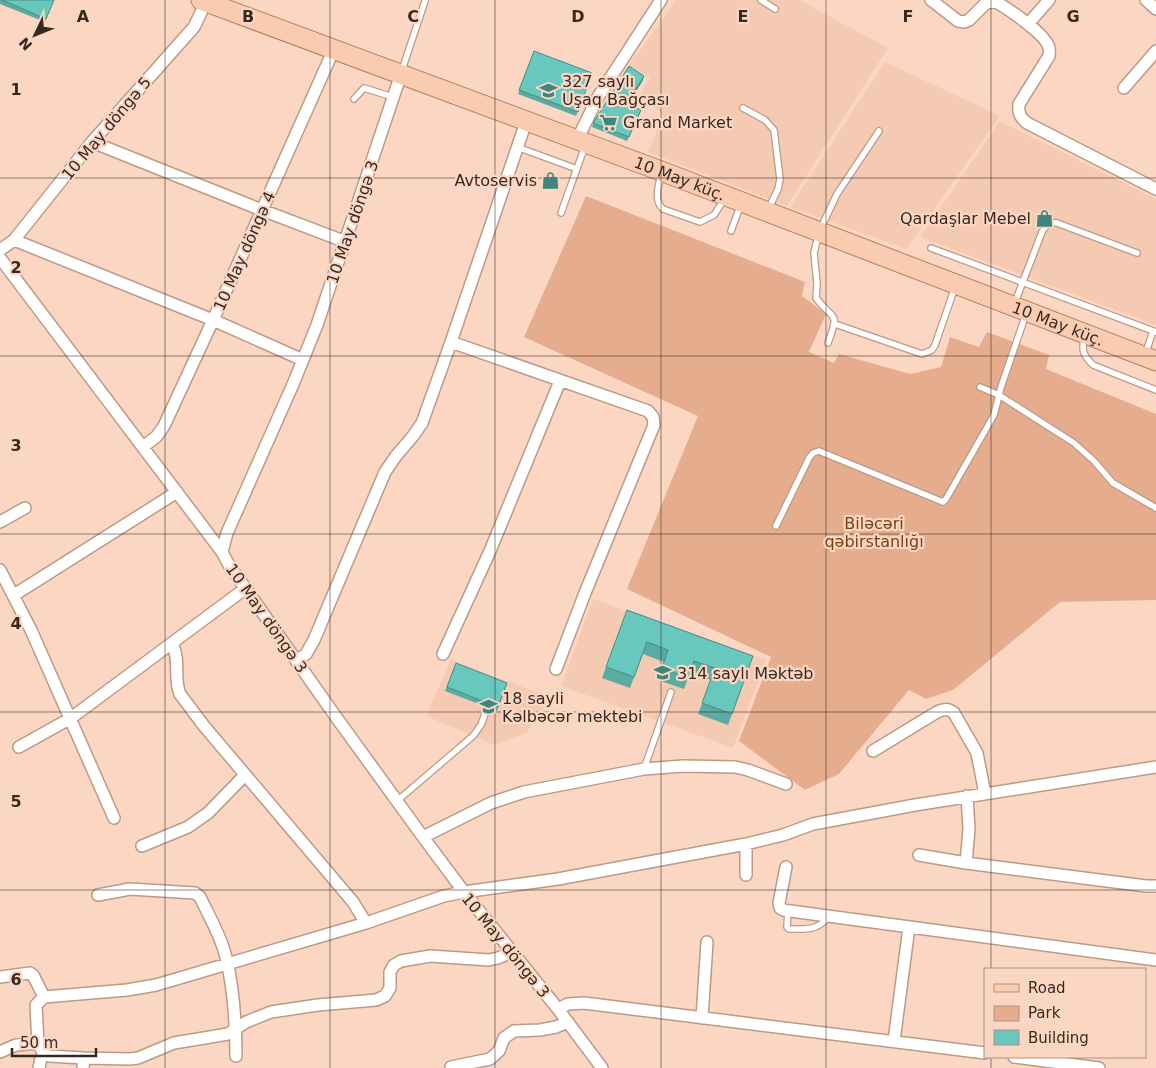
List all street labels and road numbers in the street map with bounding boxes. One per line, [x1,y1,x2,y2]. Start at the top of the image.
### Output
street label: 10 May döngə 5 [58,73,155,184]
street label: 10 May küç. [631,153,728,205]
street label: 10 May döngə 3 [322,158,382,286]
street label: 10 May döngə 4 [210,188,279,314]
street label: 10 May küç. [1009,298,1106,350]
street label: 10 May döngə 3 [222,560,311,677]
street label: 10 May döngə 3 [458,889,554,1001]

